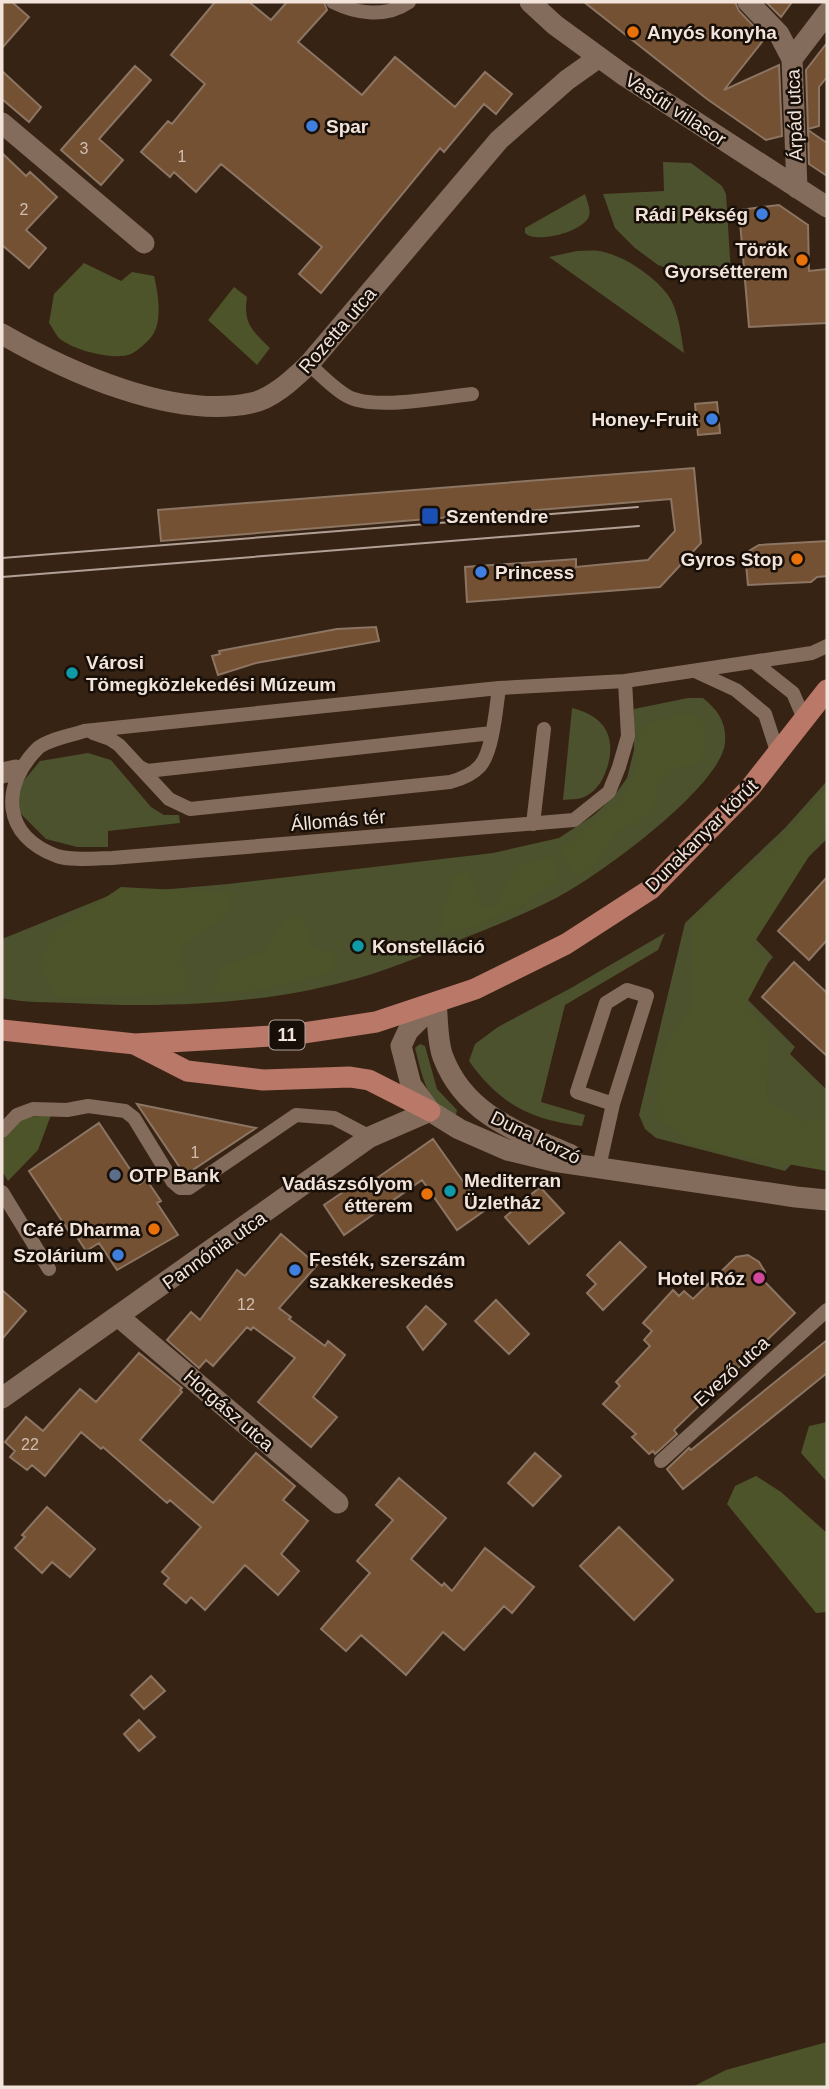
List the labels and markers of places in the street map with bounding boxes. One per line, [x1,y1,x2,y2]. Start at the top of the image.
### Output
place label: Anyós konyha [647,22,777,43]
marker: Anyós konyha [625,24,641,40]
place label: Spar [326,116,369,137]
marker: Spar [304,118,320,134]
place label: Rádi Pékség [635,204,748,225]
marker: Rádi Pékség [754,206,770,222]
place label: Török Gyorsétterem [664,239,788,282]
marker: Török Gyorsétterem [794,252,810,268]
place label: Honey-Fruit [591,409,699,430]
marker: Honey-Fruit [704,411,720,427]
marker: Szentendre [420,506,440,526]
place label: Szentendre [446,506,548,527]
place label: Gyros Stop [681,549,783,570]
marker: Gyros Stop [789,551,805,567]
place label: Princess [495,562,574,583]
marker: Princess [473,564,489,580]
place label: Városi Tömegközlekedési Múzeum [86,652,336,695]
marker: Városi Tömegközlekedési Múzeum [64,665,80,681]
place label: Konstelláció [372,936,485,957]
marker: Konstelláció [350,938,366,954]
place label: OTP Bank [129,1165,220,1186]
marker: OTP Bank [107,1167,123,1183]
place label: Mediterran Üzletház [464,1170,561,1213]
place label: Vadászsólyom étterem [282,1173,413,1216]
marker: Mediterran Üzletház [442,1183,458,1199]
marker: Vadászsólyom étterem [419,1186,435,1202]
place label: Café Dharma [23,1219,140,1240]
marker: Café Dharma [146,1221,162,1237]
place label: Szolárium [13,1245,104,1266]
marker: Szolárium [110,1247,126,1263]
place label: Festék, szerszám szakkereskedés [309,1249,465,1292]
marker: Festék, szerszám szakkereskedés [287,1262,303,1278]
place label: Hotel Róz [657,1268,745,1289]
marker: Hotel Róz [751,1270,767,1286]

